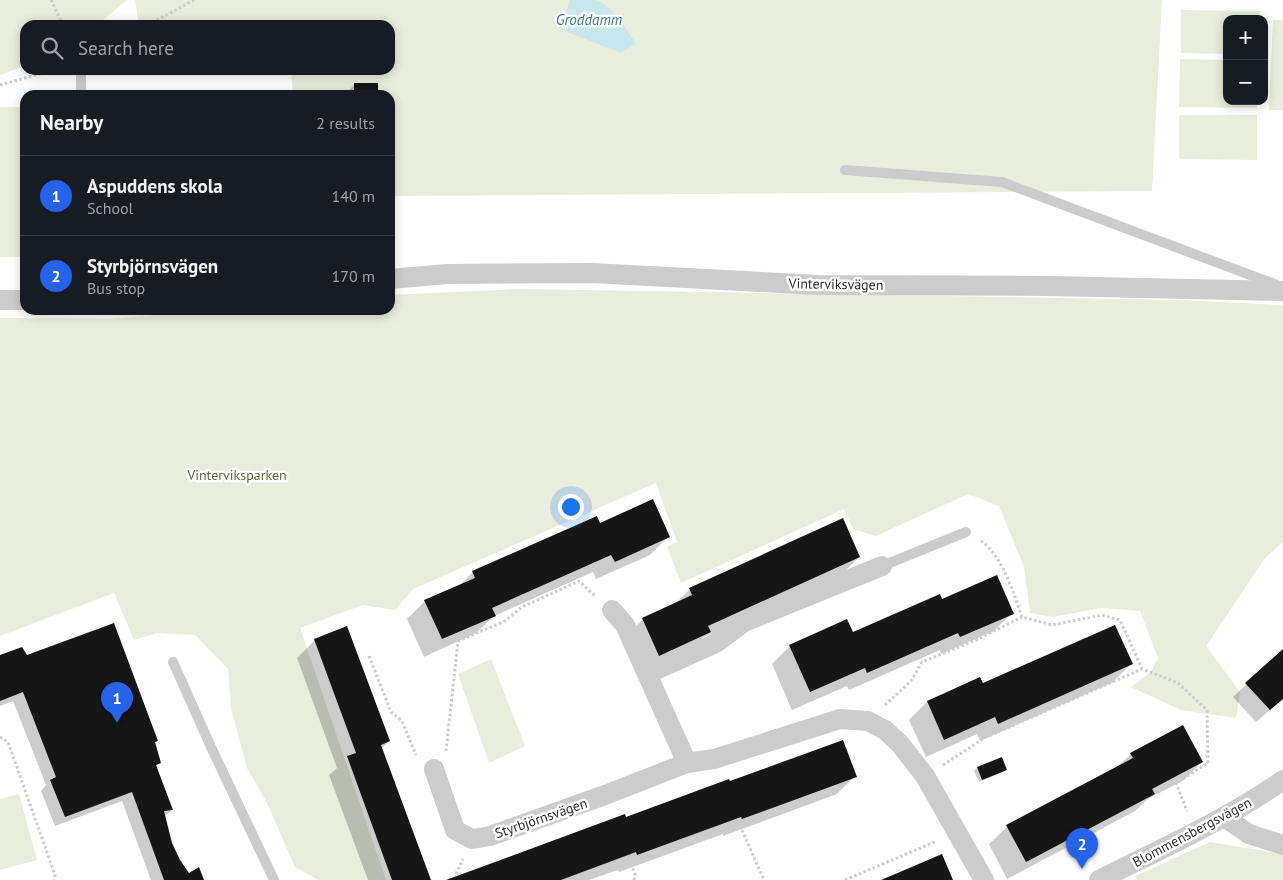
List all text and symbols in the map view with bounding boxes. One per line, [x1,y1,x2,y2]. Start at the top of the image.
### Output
water label: Groddamm [556,10,622,29]
map controls [1223,15,1268,105]
button: + [1223,15,1268,60]
search box [20,20,395,75]
icon: search [38,34,66,62]
text: Search here [78,36,174,60]
button: − [1223,60,1268,105]
text: Nearby [40,109,103,136]
text: 2 results [316,113,375,133]
text: Aspuddens skola [87,174,223,198]
text: 1 [51,186,61,206]
text: 140 m [332,186,375,206]
text: School [87,198,133,218]
text: Styrbjörnsvägen [87,254,218,278]
text: 2 [51,266,61,286]
text: 170 m [332,266,375,286]
street label: Vinterviksvägen [787,274,884,294]
text: Bus stop [87,278,145,298]
park label: Vinterviksparken [186,466,287,484]
your location [558,494,584,520]
pin: 1 [101,682,133,723]
street label: Blommensbergsvägen [1130,793,1254,871]
street label: Styrbjörnsvägen [492,794,590,842]
pin: 2 [1066,828,1098,869]

